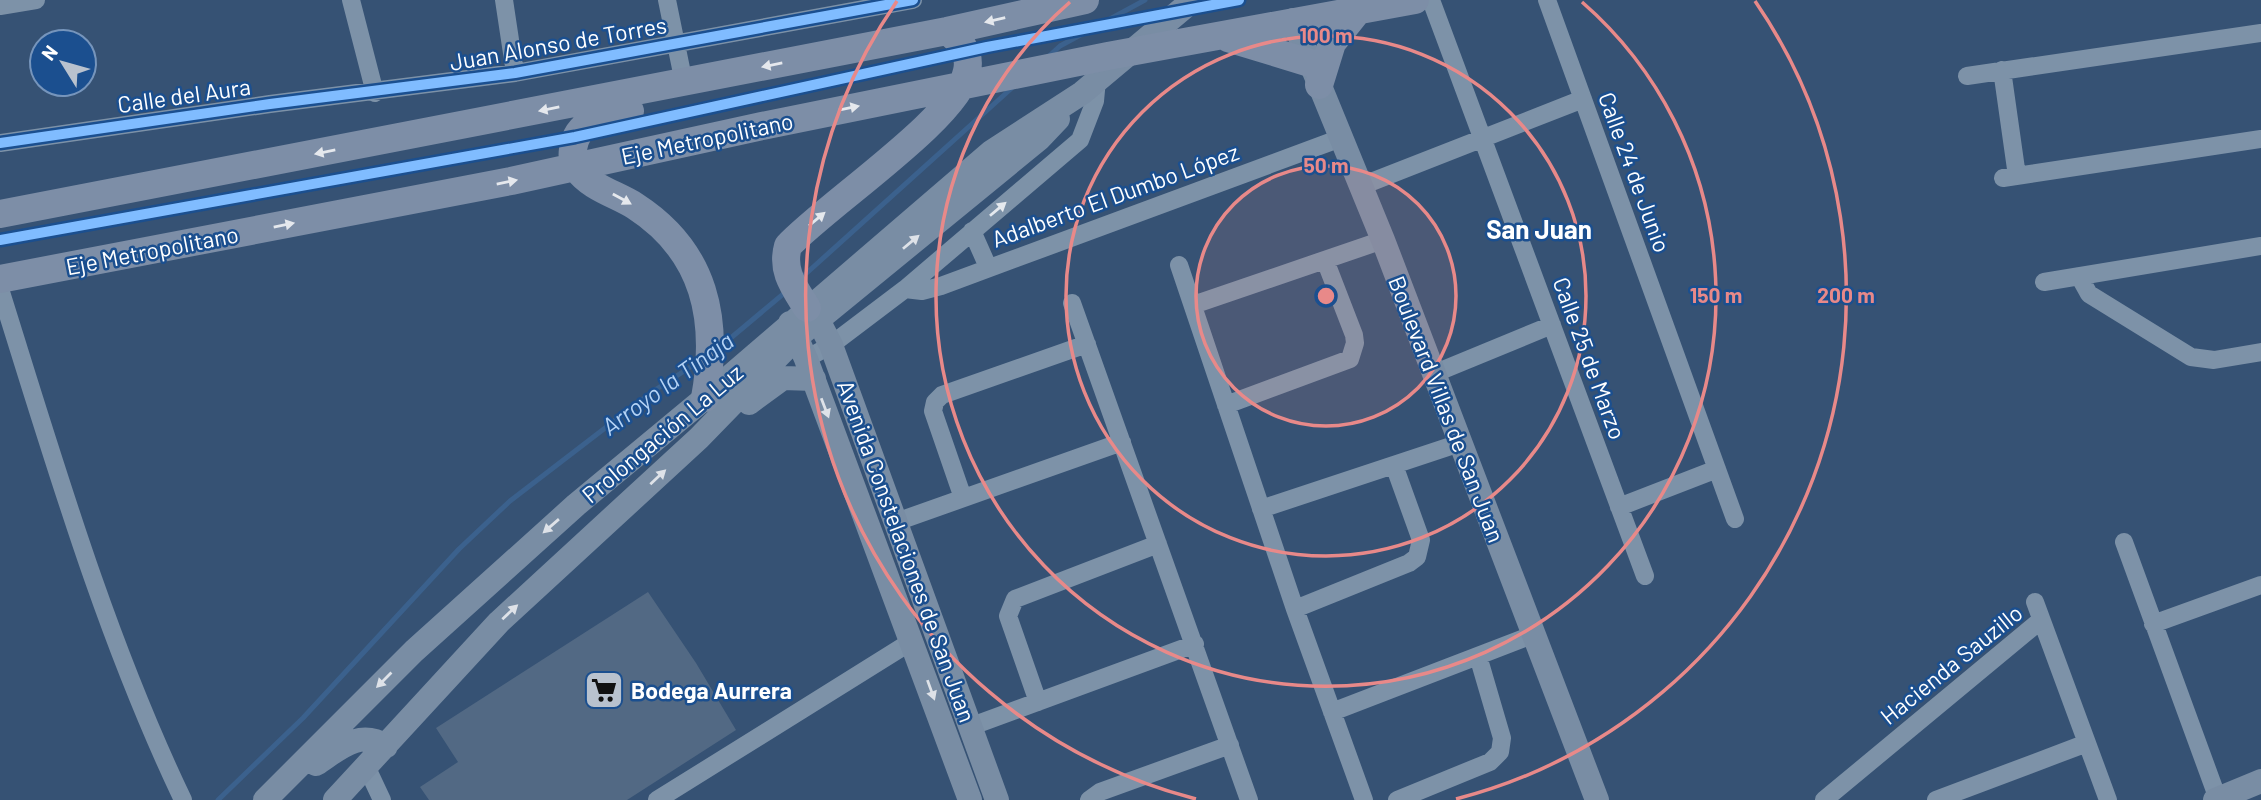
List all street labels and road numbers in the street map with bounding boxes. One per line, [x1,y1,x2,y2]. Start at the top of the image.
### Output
street label: Juan Alonso de Torres [447,10,669,76]
street label: Calle del Aura [116,72,252,118]
street label: Calle 24 de Junio [1593,88,1677,256]
street label: Eje Metropolitano [618,106,796,170]
street label: Adalberto El Dumbo López [988,137,1242,253]
street label: Eje Metropolitano [63,220,241,280]
street label: Boulevard Villas de San Juan [1383,272,1511,546]
street label: Calle 25 de Marzo [1548,273,1632,443]
street label: Prolongación La Luz [576,358,748,508]
street label: Avenida Constelaciones de San Juan [832,376,982,726]
street label: Hacienda Sauzillo [1874,598,2028,730]

